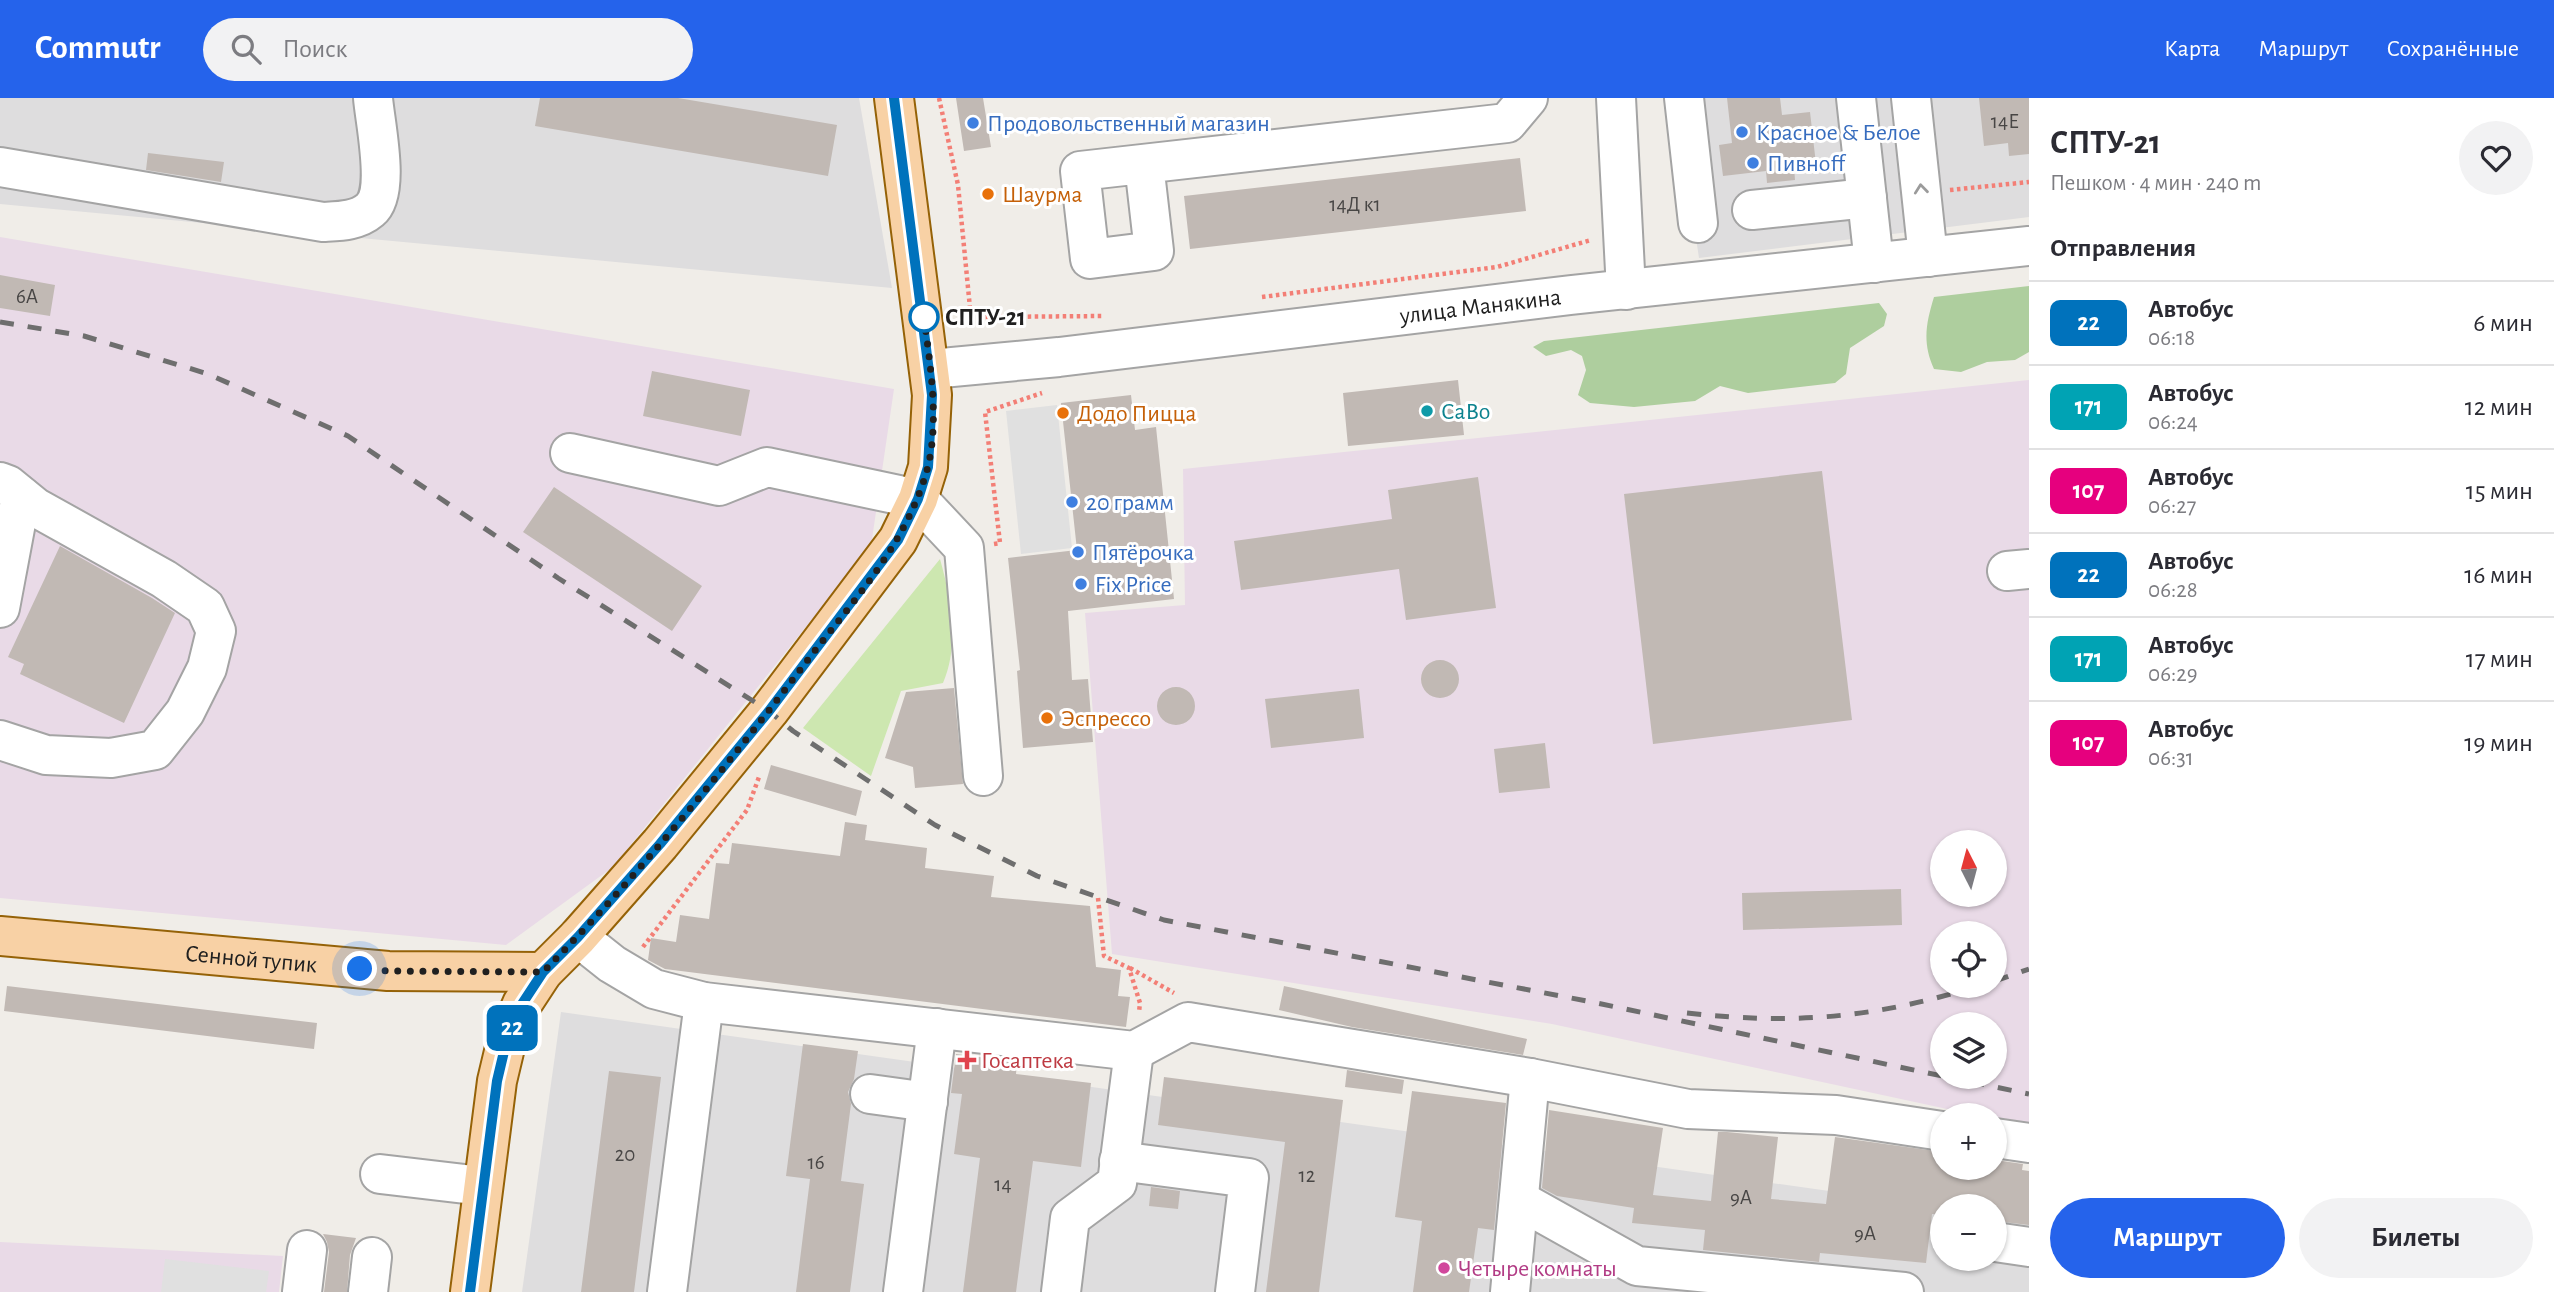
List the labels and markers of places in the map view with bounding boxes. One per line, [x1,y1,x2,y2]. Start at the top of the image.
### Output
place label: Продовольственный магазин [987,112,1270,136]
marker: Продовольственный магазин [965,115,981,131]
place label: Красное & Белое [1756,121,1921,145]
marker: Красное & Белое [1734,124,1750,140]
place label: Пивноff [1767,152,1847,176]
marker: Пивноff [1745,155,1761,171]
place label: Шаурма [1002,183,1083,207]
marker: Шаурма [980,186,996,202]
marker: СПТУ-21 [909,302,939,332]
place label: СПТУ-21 [945,306,1026,330]
place label: СаВо [1441,400,1490,424]
place label: Додо Пицца [1077,402,1196,426]
marker: СаВо [1419,403,1435,419]
marker: Додо Пицца [1055,405,1071,421]
place label: 20 грамм [1086,491,1174,515]
marker: 20 грамм [1064,494,1080,510]
place label: Пятёрочка [1092,541,1194,565]
marker: Пятёрочка [1070,544,1086,560]
place label: Fix Price [1095,573,1172,597]
marker: Fix Price [1073,576,1089,592]
place label: Эспрессо [1061,707,1151,731]
marker: Эспрессо [1039,710,1055,726]
place label: Госаптека [981,1049,1074,1073]
marker: Госаптека [959,1052,975,1068]
place label: Четыре комнаты [1458,1257,1617,1281]
marker: Четыре комнаты [1436,1260,1452,1276]

